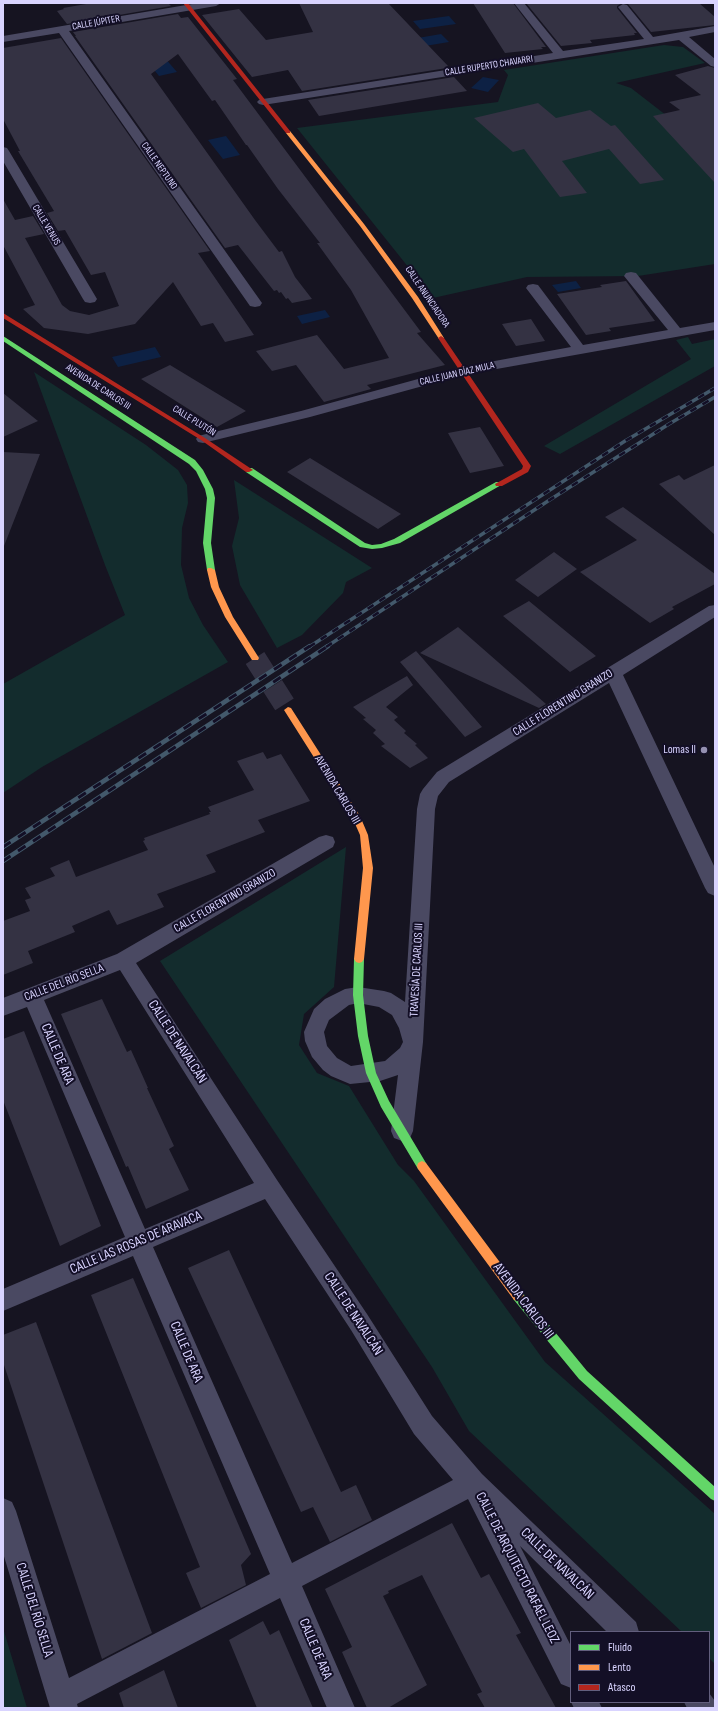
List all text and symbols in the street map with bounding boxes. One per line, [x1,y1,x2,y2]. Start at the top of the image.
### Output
street label: CALLE JÚPITER [71,13,121,33]
street label: CALLE RUPERTO CHAVARRI [444,53,534,79]
street label: CALLE NEPTUNO [138,140,180,192]
street label: CALLE VENUS [29,203,63,247]
street label: CALLE ANUNCIADORA [402,264,452,330]
street label: CALLE JUAN DÍAZ MULA [419,360,495,388]
street label: AVENIDA DE CARLOS III [63,362,133,412]
street label: CALLE PLUTÓN [170,403,218,439]
street label: CALLE FLORENTINO GRANIZO [510,666,616,740]
place label: Lomas II [663,743,696,757]
marker: Lomas II [699,745,709,755]
street label: AVENIDA CARLOS III [311,753,363,827]
street label: CALLE FLORENTINO GRANIZO [171,866,279,936]
street label: TRAVESÍA DE CARLOS III [407,923,427,1017]
street label: CALLE DEL RÍO SELLA [22,961,106,1005]
street label: CALLE DE NAVALCÁN [144,997,210,1087]
street label: CALLE DE ARA [37,1021,77,1087]
street label: CALLE LAS ROSAS DE ARAVACA [68,1208,204,1278]
street label: AVENIDA CARLOS III [489,1260,557,1342]
street label: CALLE DE NAVALCÁN [320,1269,386,1359]
street label: CALLE DE ARA [166,1319,206,1385]
street label: CALLE DE ARQUITECTO RAFAEL LEOZ [471,1489,563,1647]
street label: CALLE DE NAVALCÁN [517,1525,597,1603]
street label: CALLE DEL RÍO SELLA [12,1561,56,1659]
street label: CALLE DE ARA [295,1616,335,1682]
legend [570,1631,710,1703]
text: Fluido [608,1640,632,1655]
text: Lento [608,1660,631,1675]
text: Atasco [608,1680,635,1695]

